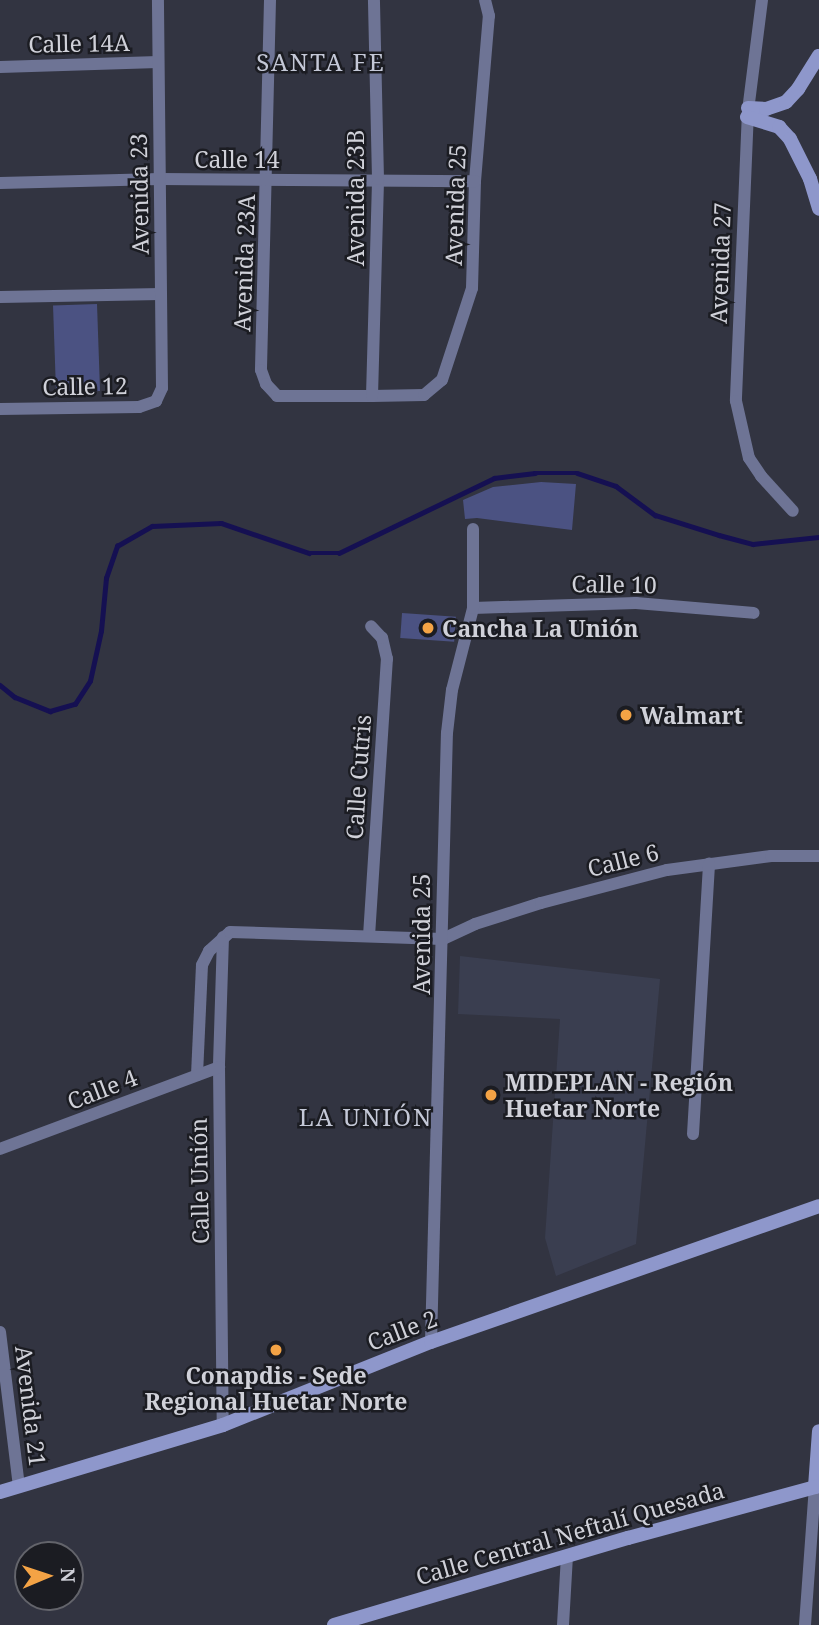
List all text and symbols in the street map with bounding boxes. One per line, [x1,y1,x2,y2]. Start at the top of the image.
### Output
street label: Calle 14A [28,28,130,58]
district label: SANTA FE [257,48,385,76]
street label: Avenida 23B [341,130,369,266]
street label: Avenida 23 [124,133,154,255]
street label: Avenida 25 [439,144,471,266]
street label: Calle 14 [194,145,280,173]
street label: Avenida 23A [228,194,260,332]
street label: Avenida 27 [704,202,736,324]
street label: Calle 12 [42,371,128,401]
street label: Calle 10 [571,569,657,599]
place label: Cancha La Unión [442,614,639,642]
marker: Cancha La Unión [420,620,436,636]
place label: Walmart [640,701,743,729]
marker: Walmart [618,707,634,723]
street label: Calle Cutris [340,714,376,840]
street label: Calle 6 [585,838,661,882]
street label: Avenida 25 [407,873,435,995]
street label: Calle 4 [63,1063,141,1115]
place label: MIDEPLAN - Región Huetar Norte [505,1068,733,1122]
marker: MIDEPLAN - Región Huetar Norte [483,1087,499,1103]
district label: LA UNIÓN [300,1103,432,1131]
street label: Calle Unión [184,1118,214,1244]
street label: Calle 2 [363,1304,441,1356]
marker: Conapdis - Sede Regional Huetar Norte [268,1342,284,1358]
street label: Avenida 21 [10,1344,52,1468]
place label: Conapdis - Sede Regional Huetar Norte [144,1361,408,1415]
street label: Calle Central Neftalí Quesada [413,1476,727,1590]
north arrow [14,1541,84,1611]
text: N [55,1567,81,1583]

